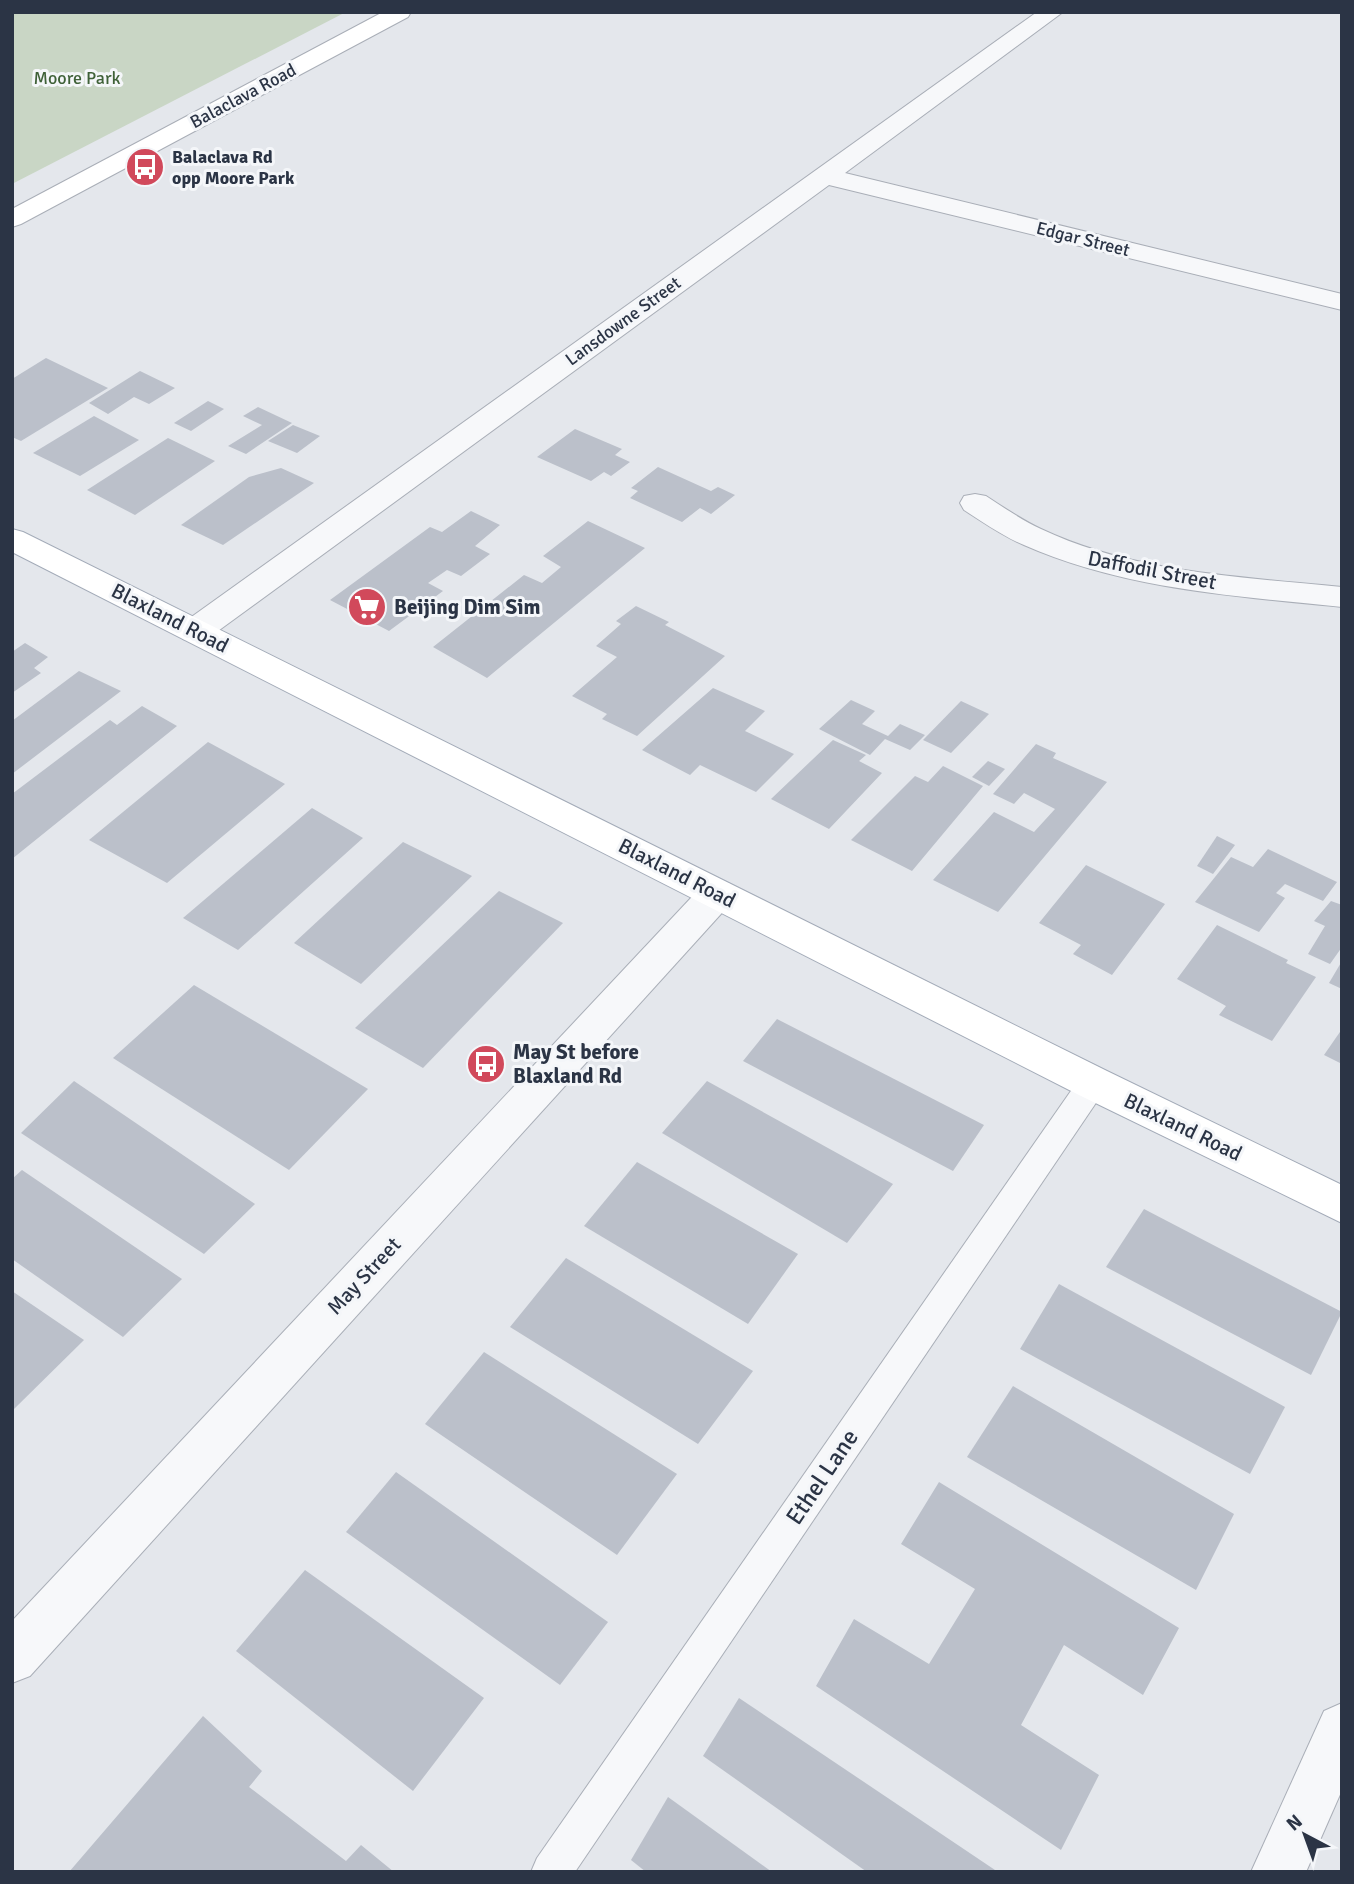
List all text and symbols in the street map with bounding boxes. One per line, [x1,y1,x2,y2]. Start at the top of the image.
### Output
street label: Balaclava Road [186,59,300,133]
park label: Moore Park [33,67,121,89]
bus stop icon: Balaclava Rd opp Moore Park [124,146,166,188]
place label: Balaclava Rd opp Moore Park [172,146,295,189]
street label: Edgar Street [1034,217,1132,261]
street label: Lansdowne Street [561,272,685,370]
street label: Daffodil Street [1085,545,1219,595]
street label: Blaxland Road [107,577,233,659]
supermarket icon: Beijing Dim Sim [346,586,388,628]
place label: Beijing Dim Sim [394,594,540,620]
street label: Blaxland Road [614,832,740,914]
place label: May St before Blaxland Rd [513,1039,639,1089]
bus stop icon: May St before Blaxland Rd [465,1043,507,1085]
street label: Blaxland Road [1120,1087,1246,1167]
street label: May Street [322,1232,406,1320]
street label: Ethel Lane [779,1424,865,1530]
north arrow [1270,1800,1340,1870]
text: N [1282,1810,1307,1836]

